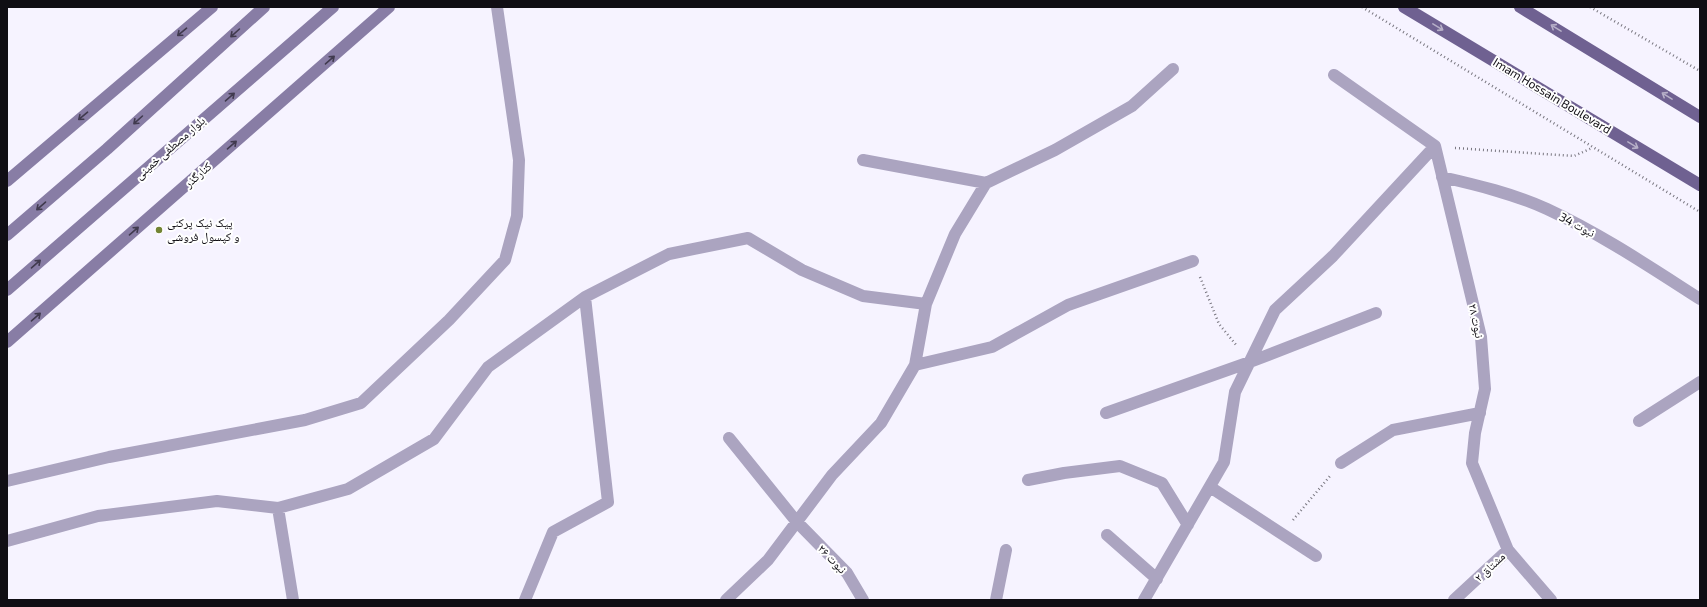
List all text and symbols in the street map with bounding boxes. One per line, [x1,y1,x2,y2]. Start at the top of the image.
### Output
one-way arrow [1432,24,1444,32]
one-way arrow [1550,24,1562,32]
one-way arrow [176,28,187,37]
one-way arrow [230,28,240,38]
street label: Imam Hossain Boulevard [1491,54,1614,136]
one-way arrow [324,55,335,64]
one-way arrow [225,92,235,101]
one-way arrow [1661,92,1673,100]
one-way arrow [77,112,88,121]
street label: بلوار مصطفی خمینی [131,113,208,183]
one-way arrow [134,115,144,124]
one-way arrow [227,141,237,150]
one-way arrow [1627,141,1638,149]
street label: کنارگذر [180,159,214,191]
one-way arrow [35,201,46,210]
street label: نبوت 34 [1557,209,1598,241]
place label: پیک نیک پرکنی و کپسول فروشی [167,215,240,244]
marker: پیک نیک پرکنی و کپسول فروشی [154,225,164,235]
one-way arrow [129,226,139,236]
one-way arrow [31,260,42,269]
street label: نبوت ۲۸ [1465,302,1487,340]
one-way arrow [31,312,42,321]
street label: نبوت ۲۶ [814,541,850,577]
street label: مشتاق ۲ [1471,549,1508,585]

